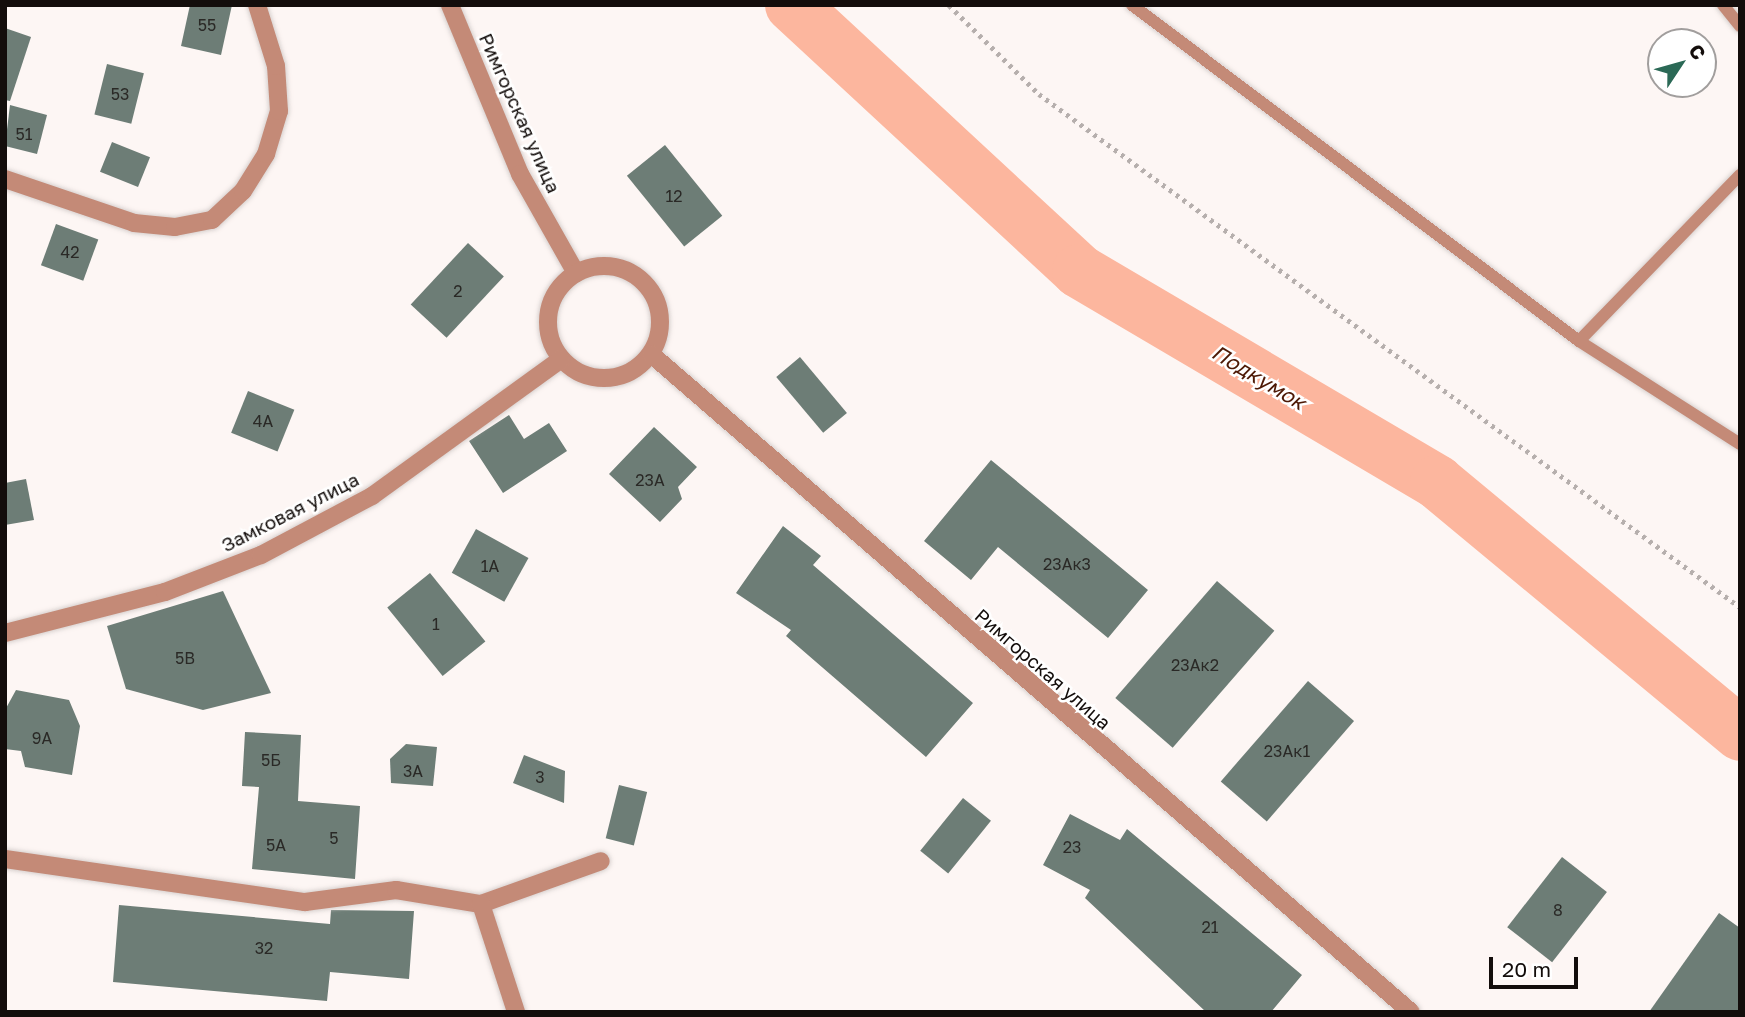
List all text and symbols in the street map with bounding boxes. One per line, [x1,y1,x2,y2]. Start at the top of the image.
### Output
house number: 55 [198,15,216,35]
north arrow [1647,28,1717,98]
street label: Римгорская улица [475,30,565,196]
text: С [1685,39,1711,64]
house number: 53 [111,84,129,104]
house number: 51 [15,124,33,144]
house number: 12 [665,186,683,206]
house number: 42 [60,242,80,262]
house number: 2 [453,281,463,301]
water label: Подкумок [1208,339,1310,415]
house number: 4А [253,411,273,431]
street label: Замковая улица [217,468,363,556]
house number: 23А [635,470,665,490]
house number: 23Ак3 [1043,554,1091,574]
house number: 1А [481,556,499,576]
street label: Римгорская улица [970,604,1116,734]
house number: 1 [432,614,440,634]
house number: 5В [175,648,195,668]
house number: 23Ак2 [1171,655,1219,675]
house number: 9А [32,728,52,748]
house number: 23Ак1 [1264,741,1310,761]
house number: 5Б [261,750,281,770]
house number: 3А [403,761,423,781]
house number: 3 [535,767,545,787]
house number: 5 [329,828,339,848]
house number: 5А [266,835,286,855]
house number: 23 [1063,837,1081,857]
house number: 8 [1553,900,1563,920]
house number: 21 [1201,917,1219,937]
house number: 32 [255,938,273,958]
scale bar [1493,944,1582,988]
text: 20 m [1502,956,1551,982]

